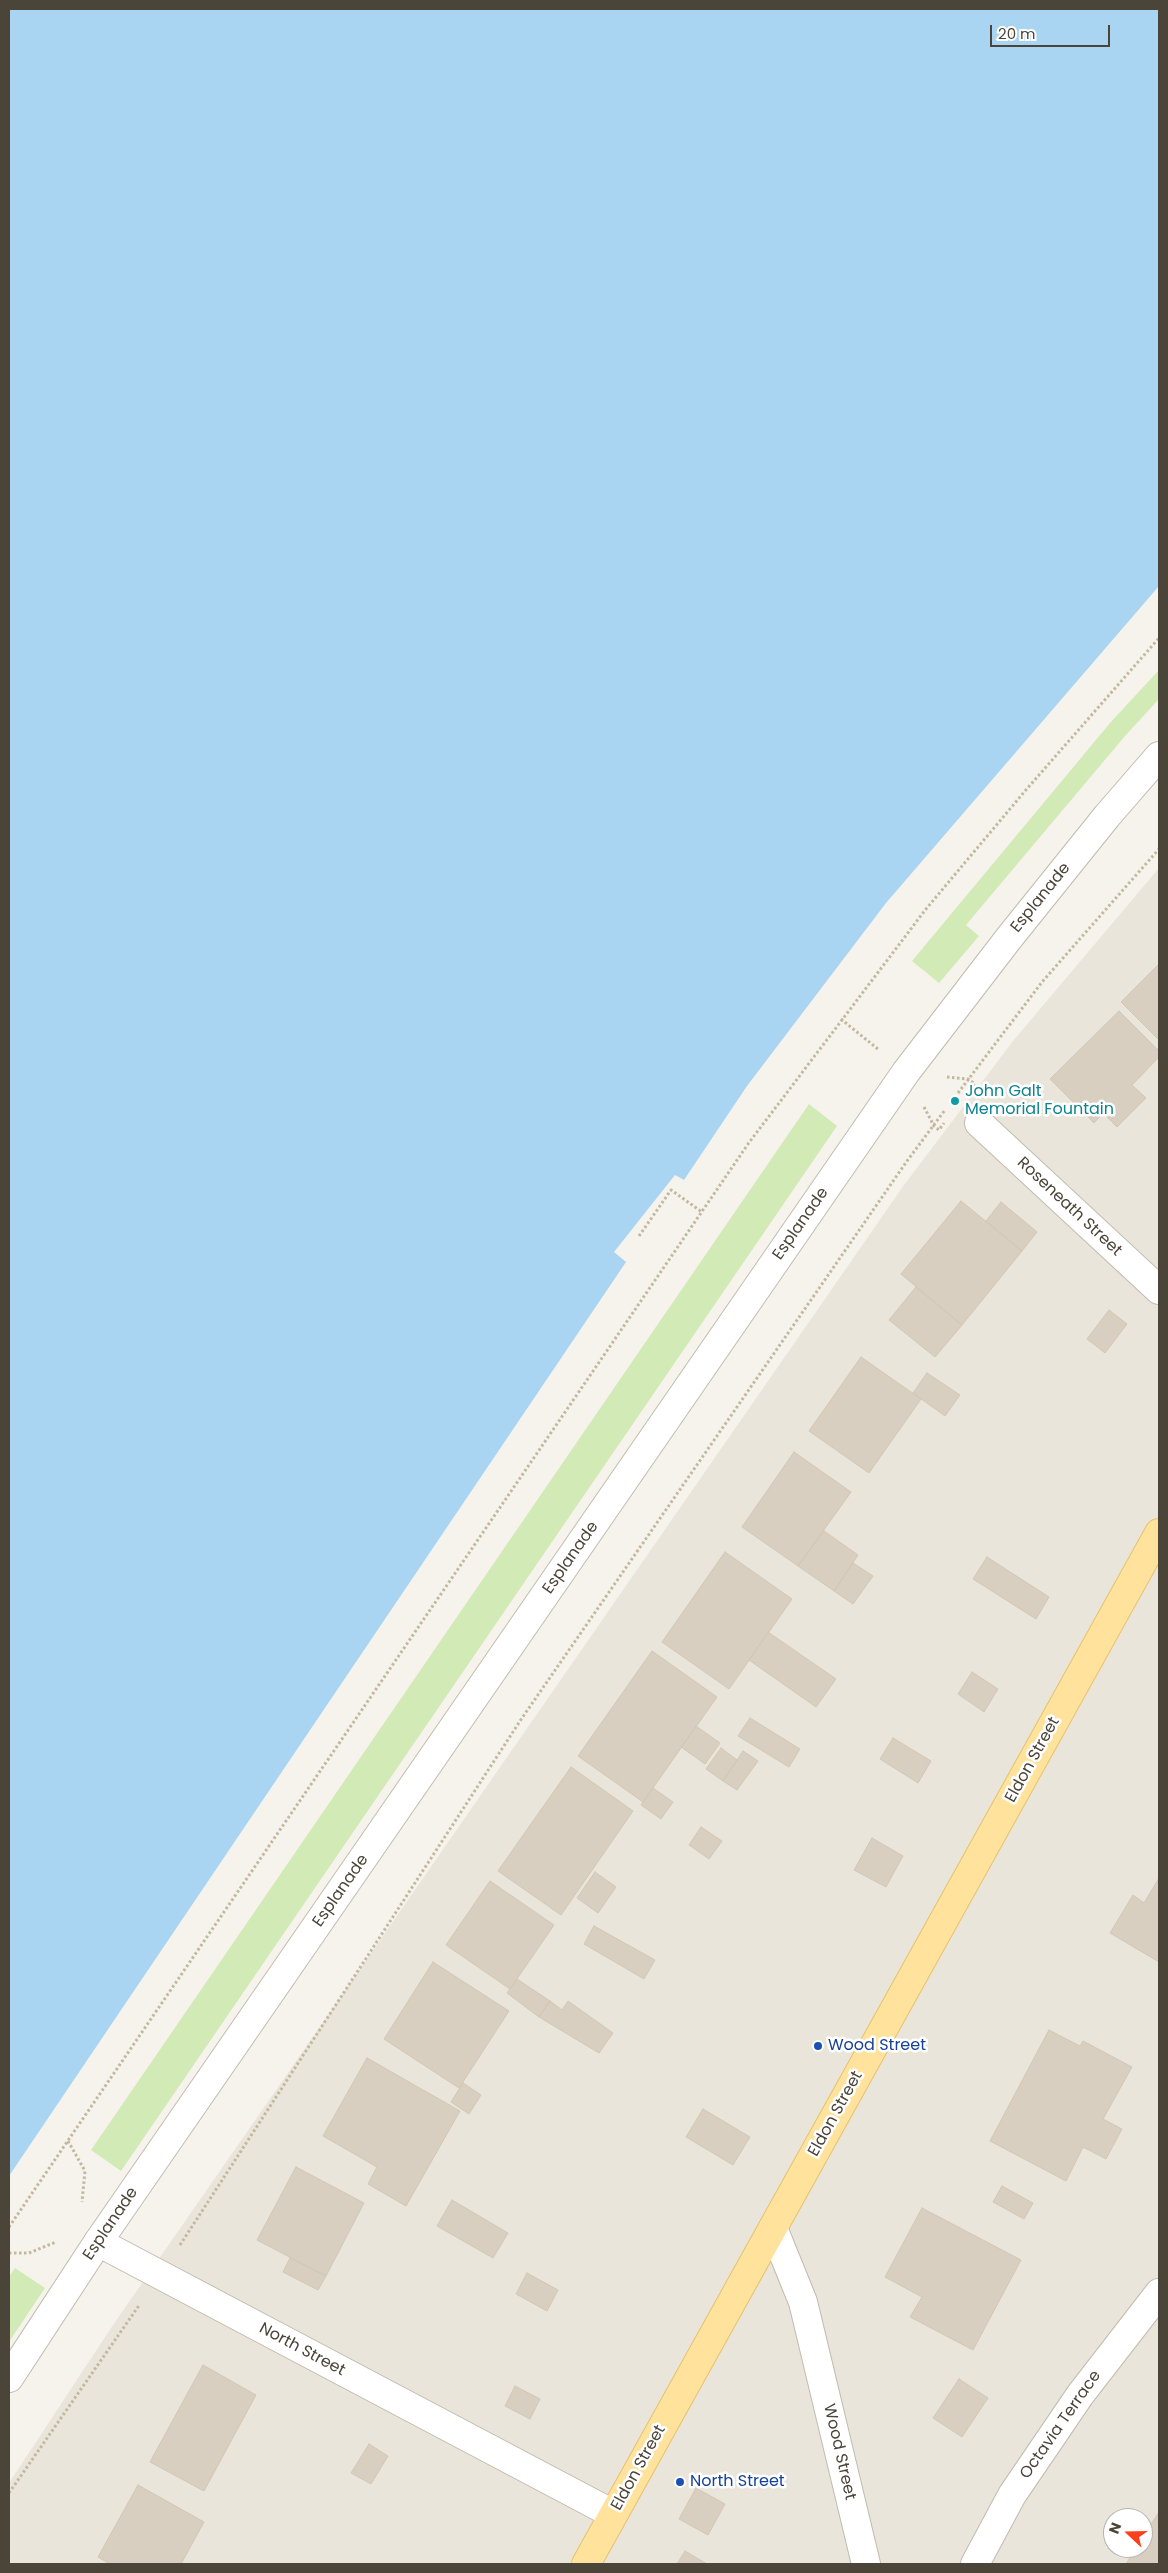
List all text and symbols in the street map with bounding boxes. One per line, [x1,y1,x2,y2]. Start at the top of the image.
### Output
scale bar [993,15,1113,47]
text: 20 m [998,23,1036,44]
street label: Esplanade [1007,859,1075,937]
place label: John Galt Memorial Fountain [965,1082,1114,1120]
marker: John Galt Memorial Fountain [949,1095,961,1107]
street label: Roseneath Street [1013,1153,1125,1261]
street label: Esplanade [769,1184,833,1264]
street label: Esplanade [539,1518,603,1598]
street label: Eldon Street [1002,1714,1064,1806]
street label: Esplanade [309,1851,373,1931]
place label: Wood Street [828,2036,926,2056]
marker: Wood Street [812,2040,824,2052]
street label: Eldon Street [805,2068,867,2160]
street label: Esplanade [80,2184,142,2264]
street label: North Street [256,2319,348,2381]
street label: Octavia Terrace [1016,2367,1106,2483]
street label: Wood Street [819,2402,859,2502]
street label: Eldon Street [608,2422,670,2514]
place label: North Street [690,2472,785,2492]
marker: North Street [674,2476,686,2488]
north arrow [1103,2508,1153,2558]
text: N [1104,2519,1126,2536]

